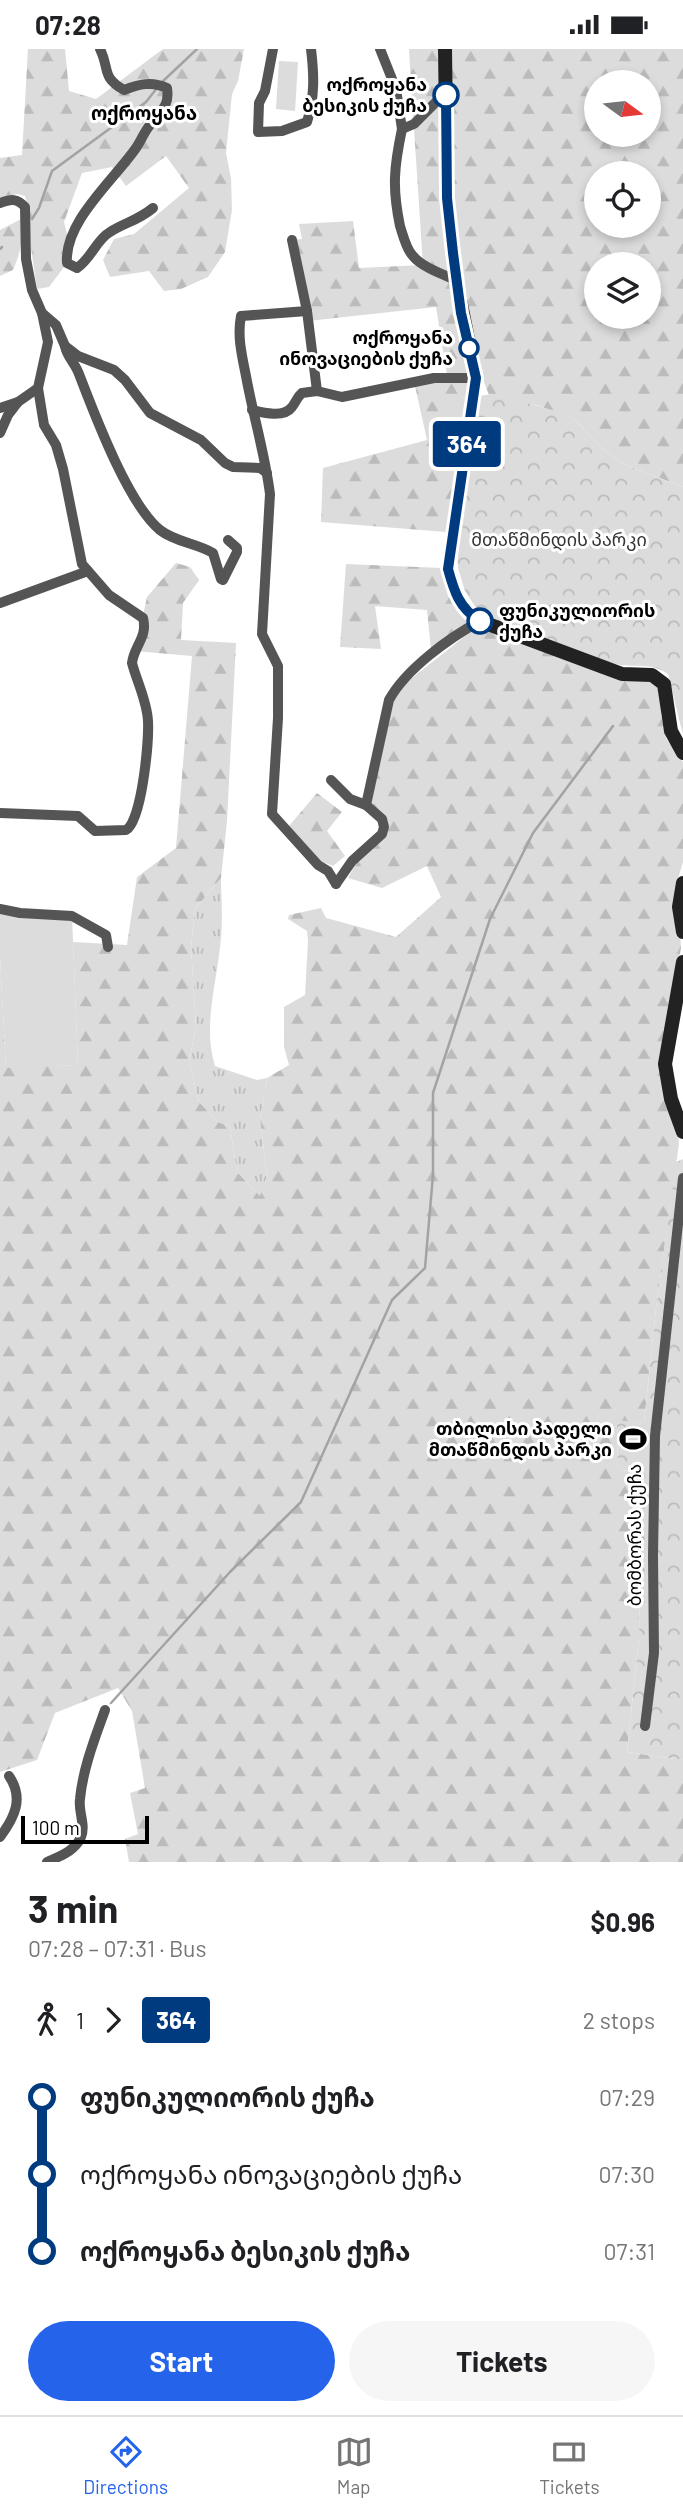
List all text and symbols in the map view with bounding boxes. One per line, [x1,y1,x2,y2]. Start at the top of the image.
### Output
text: 07:28 [35,9,101,40]
north arrow [584,70,662,147]
map controls [584,70,661,329]
place label: ოქროყანა ბესიკის ქუჩა [302,73,427,116]
marker: ოქროყანა ბესიკის ქუჩა [433,82,459,108]
district label: ოქროყანა [91,101,197,125]
button: locate [584,161,661,238]
button: layers [584,252,661,329]
place label: ოქროყანა ინოვაციების ქუჩა [279,326,453,369]
marker: ოქროყანა ინოვაციების ქუჩა [459,338,479,358]
line badge: 364 [427,421,507,467]
text: 364 [447,429,487,458]
park label: მთაწმინდის პარკი [471,528,647,551]
place label: ფუნიკულიორის ქუჩა [499,599,655,642]
marker: ფუნიკულიორის ქუჩა [467,608,493,634]
place label: თბილისი პადელი მთაწმინდის პარკი [429,1417,612,1461]
sports icon: თბილისი პადელი მთაწმინდის პარკი [618,1424,648,1454]
street label: ბომბორას ქუჩა [623,1464,646,1606]
scale bar [21,1813,149,1845]
text: 100 m [32,1816,80,1839]
text: 3 min [28,1885,118,1931]
text: $0.96 [591,1906,655,1937]
text: 07:28 – 07:31 · Bus [28,1934,206,1962]
icon: walk [28,2001,66,2039]
icon: forward [94,2001,132,2039]
text: 364 [156,2005,196,2034]
text: 1 [76,2006,84,2034]
text: 2 stops [583,2006,655,2034]
text: ფუნიკულიორის ქუჩა [80,2081,375,2112]
text: 07:29 [599,2083,655,2111]
text: ოქროყანა ინოვაციების ქუჩა [80,2158,462,2189]
text: 07:30 [598,2160,655,2188]
text: ოქროყანა ბესიკის ქუჩა [80,2235,410,2266]
text: 07:31 [604,2237,655,2265]
button: Start [28,2321,335,2401]
button: Tickets [349,2321,655,2401]
tab: Directions [83,2433,168,2498]
tab: Map [335,2433,373,2498]
tab: Tickets [539,2433,600,2498]

